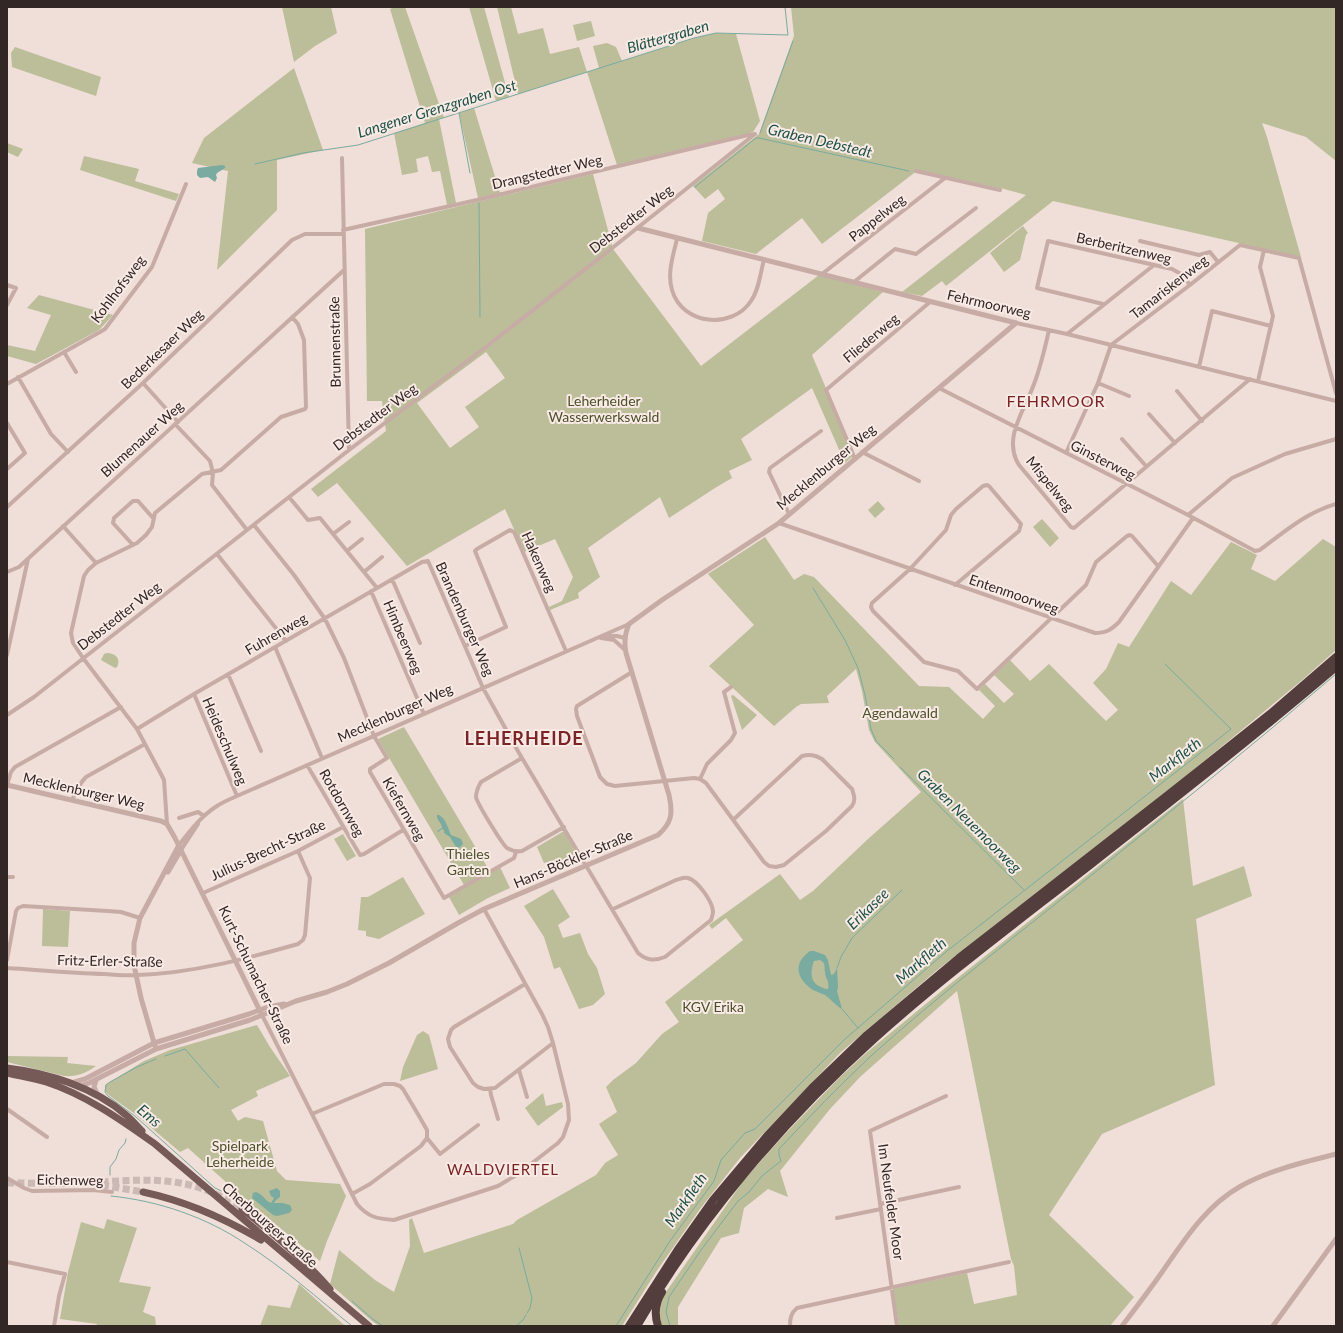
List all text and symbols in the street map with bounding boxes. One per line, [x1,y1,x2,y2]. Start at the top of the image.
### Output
water label: Blättergraben [625,16,711,56]
water label: Langener Grenzgraben Ost [355,75,519,141]
water label: Graben Debstedt [766,119,875,161]
street label: Drangstedter Weg [490,151,604,192]
street label: Debstedter Weg [586,181,676,256]
street label: Pappelweg [845,190,908,245]
street label: Berberitzenweg [1075,228,1173,267]
street label: Tamariskenweg [1126,251,1211,322]
street label: Kohlhofsweg [87,252,148,326]
street label: Fehrmoorweg [945,286,1033,321]
street label: Brunnenstraße [325,296,344,388]
street label: Bederkesaer Weg [117,305,206,392]
street label: Fliederweg [839,309,902,366]
street label: Debstedter Weg [329,379,420,454]
district label: FEHRMOOR [1006,391,1106,410]
park label: Leherheider Wasserwerkswald [549,392,659,425]
street label: Blumenauer Weg [97,397,187,480]
street label: Mecklenburger Weg [773,420,879,513]
street label: Ginsterweg [1068,436,1138,483]
street label: Mispelweg [1023,453,1078,515]
street label: Hakenweg [518,529,560,595]
street label: Brandenburger Weg [433,559,498,679]
street label: Entenmoorweg [967,570,1061,617]
street label: Debstedter Weg [74,578,164,653]
street label: Himbeerweg [380,597,427,676]
street label: Fuhrenweg [242,609,310,658]
street label: Mecklenburger Weg [335,680,455,746]
street label: Heideschulweg [199,694,252,787]
park label: Agendawald [862,704,938,721]
district label: LEHERHEIDE [464,727,584,749]
water label: Markfleth [1145,733,1204,785]
water label: Graben Neuemoorweg [914,765,1026,876]
street label: Rotdornweg [316,766,369,840]
street label: Mecklenburger Weg [22,768,147,813]
street label: Kiefernweg [379,774,429,844]
street label: Julius-Brecht-Straße [208,815,328,884]
street label: Hans-Böckler-Straße [511,826,635,891]
park label: Thieles Garten [446,845,490,878]
water label: Erikasee [843,884,892,933]
street label: Kurt-Schumacher-Straße [215,903,297,1047]
water label: Markfleth [891,933,949,987]
street label: Fritz-Erler-Straße [57,951,163,970]
park label: KGV Erika [682,998,744,1015]
water label: Ems [134,1100,165,1130]
park label: Spielpark Leherheide [206,1137,274,1170]
street label: Im Neufelder Moor [875,1143,908,1261]
district label: WALDVIERTEL [447,1160,559,1178]
water label: Markfleth [660,1169,710,1230]
street label: Eichenweg [37,1170,103,1189]
street label: Cherbourger Straße [219,1179,322,1271]

